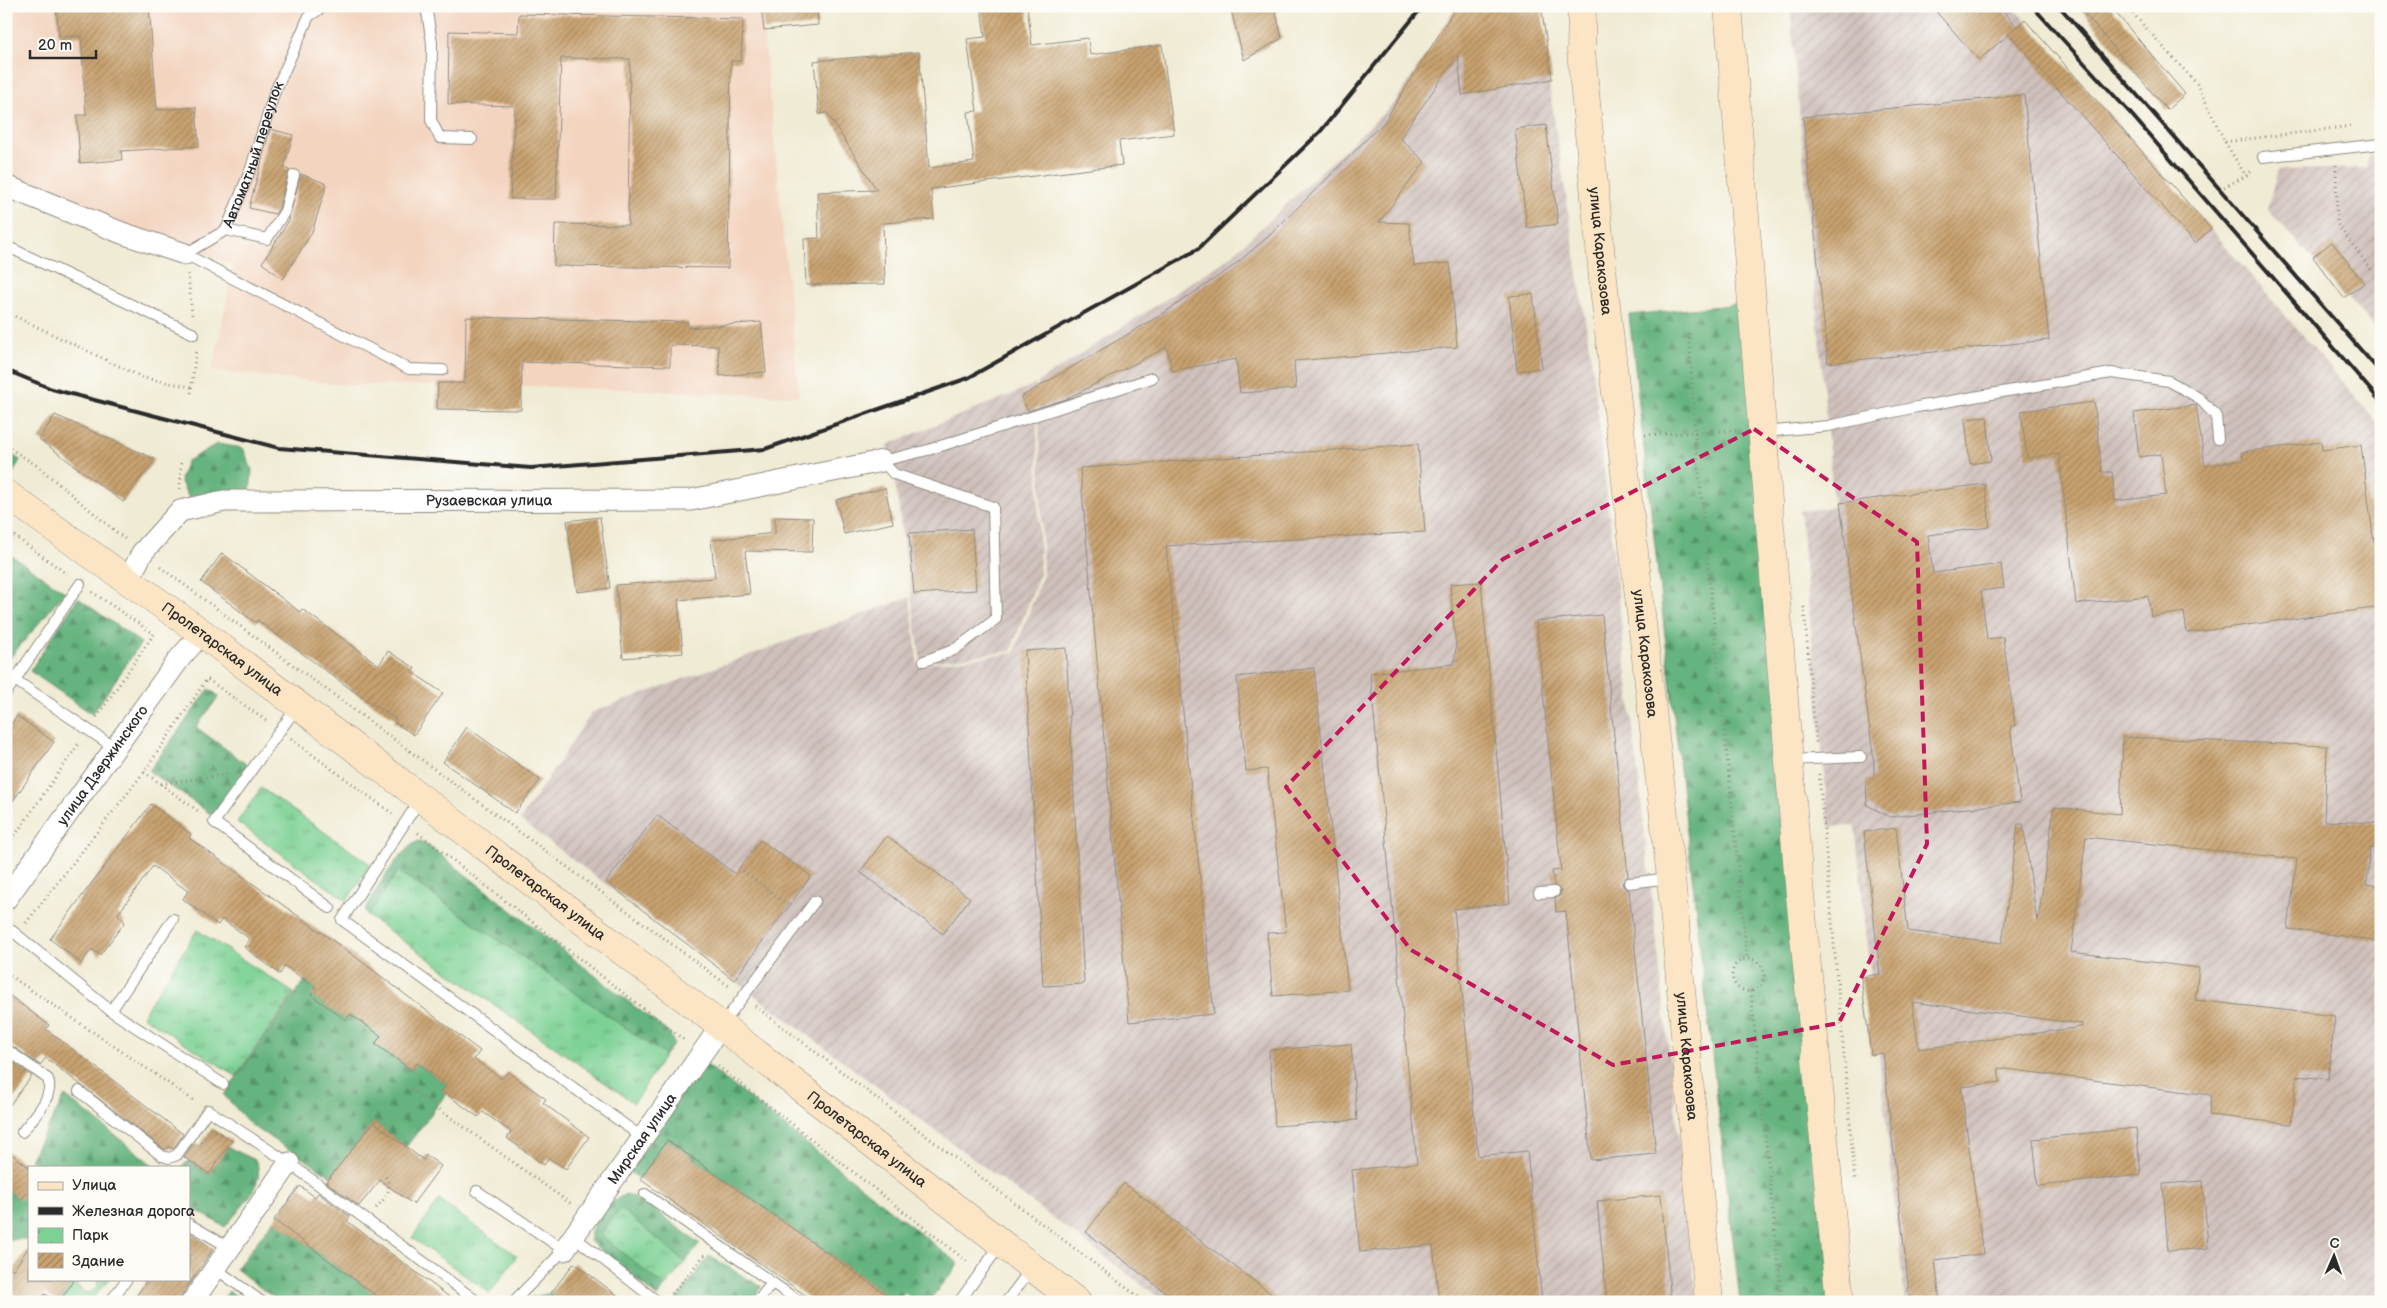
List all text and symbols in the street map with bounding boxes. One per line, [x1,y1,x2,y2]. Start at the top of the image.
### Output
scale bar [30,28,96,60]
text: 20 m [38,36,72,55]
street label: Автоматный переулок [219,78,289,232]
street label: улица Каракозова [1584,186,1616,316]
street label: Рузаевская улица [426,491,552,511]
street label: улица Каракозова [1628,589,1662,719]
street label: Пролетарская улица [158,598,286,701]
street label: улица Дзержинского [53,702,153,829]
street label: Пролетарская улица [481,841,609,945]
street label: улица Каракозова [1671,991,1702,1121]
street label: Пролетарская улица [803,1087,930,1192]
street label: Мирская улица [604,1089,681,1188]
legend [28,1166,190,1280]
text: Улица [72,1176,117,1195]
text: Железная дорога [72,1202,195,1221]
text: Парк [72,1226,109,1245]
north arrow [2310,1230,2360,1280]
text: С [2329,1235,2340,1252]
text: Здание [72,1252,124,1271]

